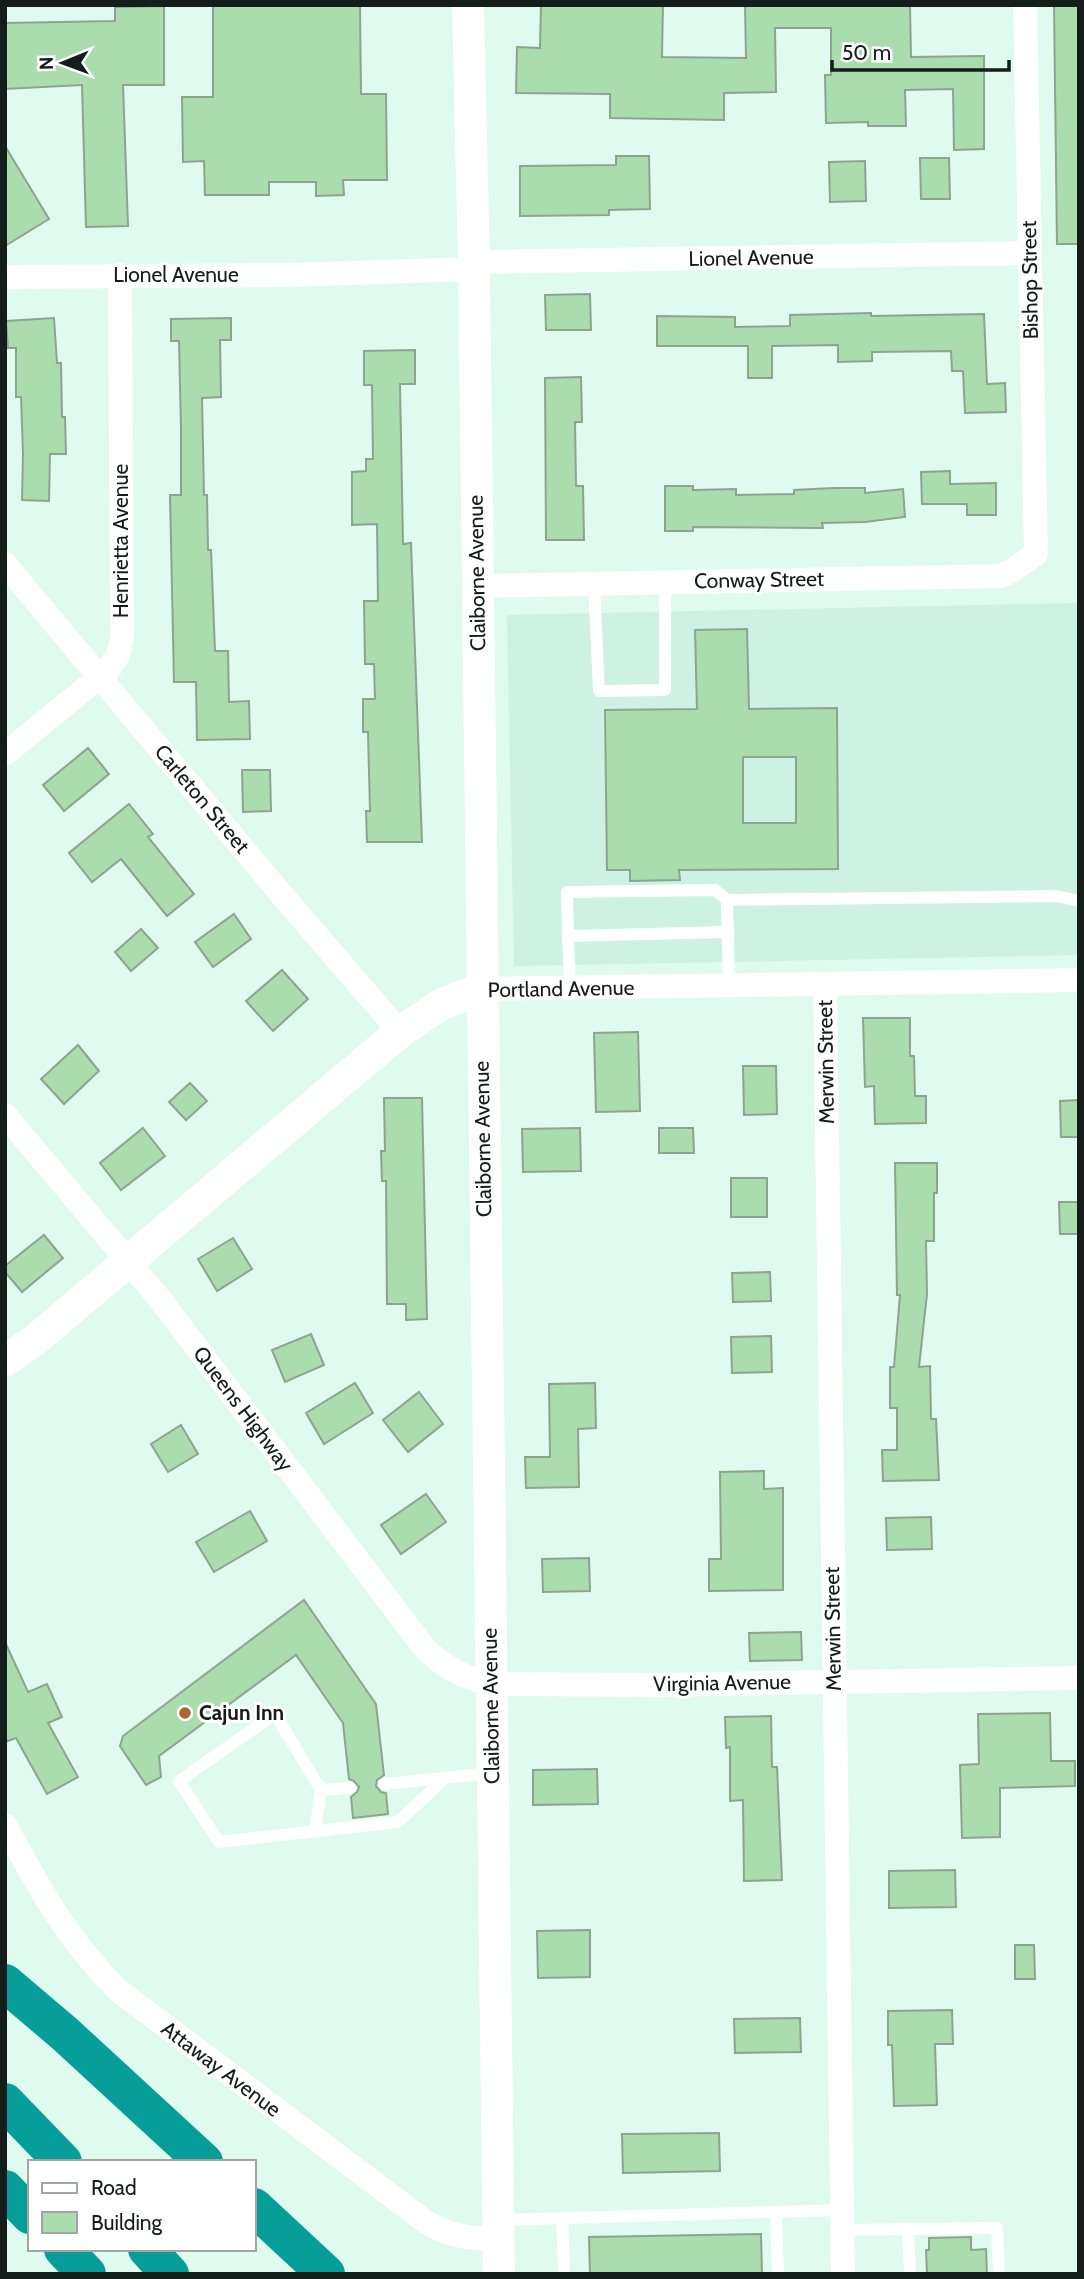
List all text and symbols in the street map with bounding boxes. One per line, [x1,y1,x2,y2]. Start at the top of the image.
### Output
north arrow [28,28,98,98]
scale bar [832,28,1009,72]
text: 50 m [842,40,891,65]
text: N [35,56,58,70]
street label: Bishop Street [1016,220,1043,340]
street label: Lionel Avenue [688,244,814,271]
street label: Lionel Avenue [113,262,239,287]
street label: Henrietta Avenue [108,464,133,618]
street label: Claiborne Avenue [463,495,490,651]
street label: Conway Street [694,566,824,593]
street label: Carleton Street [150,739,255,858]
street label: Portland Avenue [487,975,635,1002]
street label: Merwin Street [812,1000,839,1124]
street label: Claiborne Avenue [469,1061,496,1217]
street label: Queens Highway [188,1341,299,1476]
street label: Merwin Street [819,1567,846,1691]
street label: Claiborne Avenue [477,1628,504,1784]
street label: Virginia Avenue [653,1669,791,1696]
place label: Cajun Inn [199,1700,284,1725]
marker: Cajun Inn [177,1705,193,1721]
street label: Attaway Avenue [157,2016,286,2122]
legend [28,2160,256,2251]
text: Road [91,2175,137,2200]
text: Building [91,2210,163,2235]

